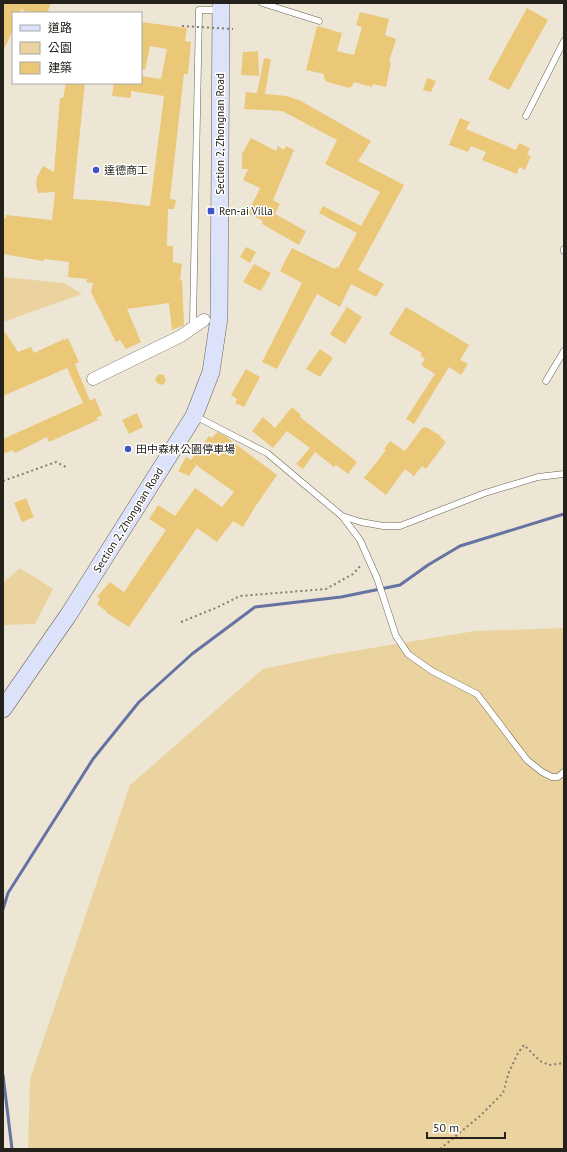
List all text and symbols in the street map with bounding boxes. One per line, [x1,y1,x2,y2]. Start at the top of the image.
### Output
legend [12,12,142,84]
text: 道路 [48,20,72,35]
text: 公園 [48,40,72,55]
text: 建築 [48,60,72,75]
street label: Section 2, Zhongnan Road [213,73,227,195]
place label: 達德商工 [104,163,148,177]
marker: 達德商工 [91,165,101,175]
place label: Ren-ai Villa [219,204,273,218]
marker: Ren-ai Villa [206,206,216,216]
place label: 田中森林公園停車場 [136,442,235,456]
marker: 田中森林公園停車場 [123,444,133,454]
street label: Section 2, Zhongnan Road [90,465,166,575]
scale bar [427,1114,505,1140]
text: 50 m [433,1120,459,1135]

